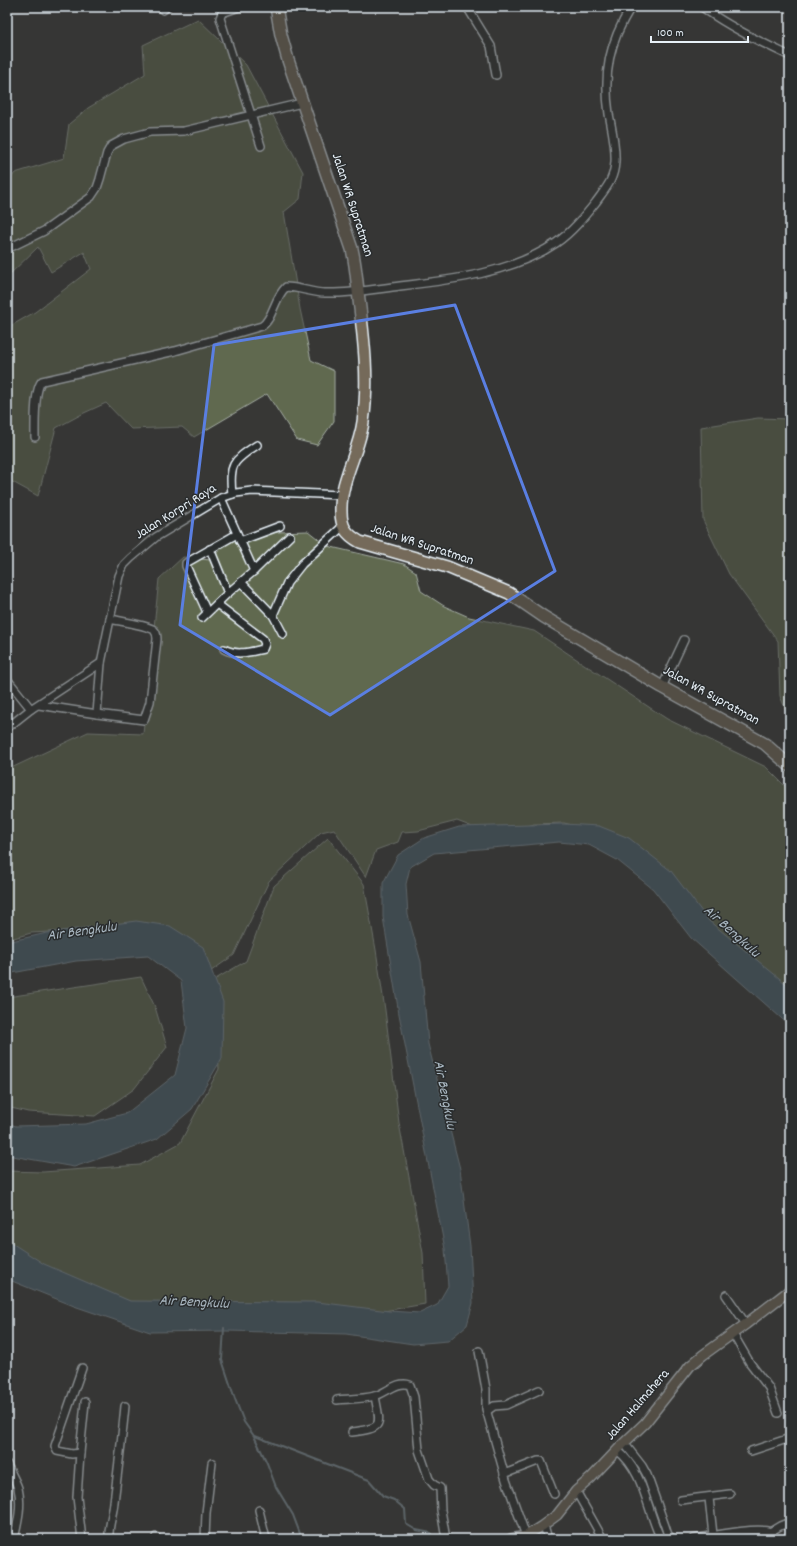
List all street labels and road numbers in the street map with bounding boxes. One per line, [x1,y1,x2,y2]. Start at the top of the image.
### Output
street label: Jalan WR Supratman [326,151,378,259]
street label: Jalan Korpri Raya [132,479,221,545]
street label: Jalan WR Supratman [368,519,476,571]
street label: Jalan WR Supratman [659,661,763,731]
street label: Jalan Halmahera [601,1365,675,1445]

